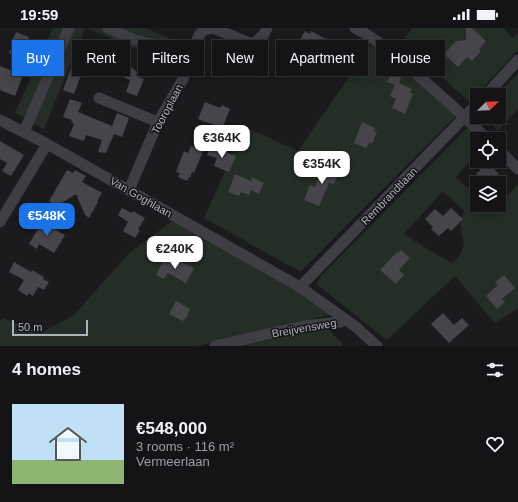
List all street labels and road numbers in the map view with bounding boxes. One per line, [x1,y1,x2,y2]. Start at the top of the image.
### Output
street label: Tooroplaan [149,82,185,136]
street label: Rembrandtlaan [359,165,419,227]
street label: Van Goghlaan [108,174,174,220]
street label: Breijvensweg [271,316,337,340]

